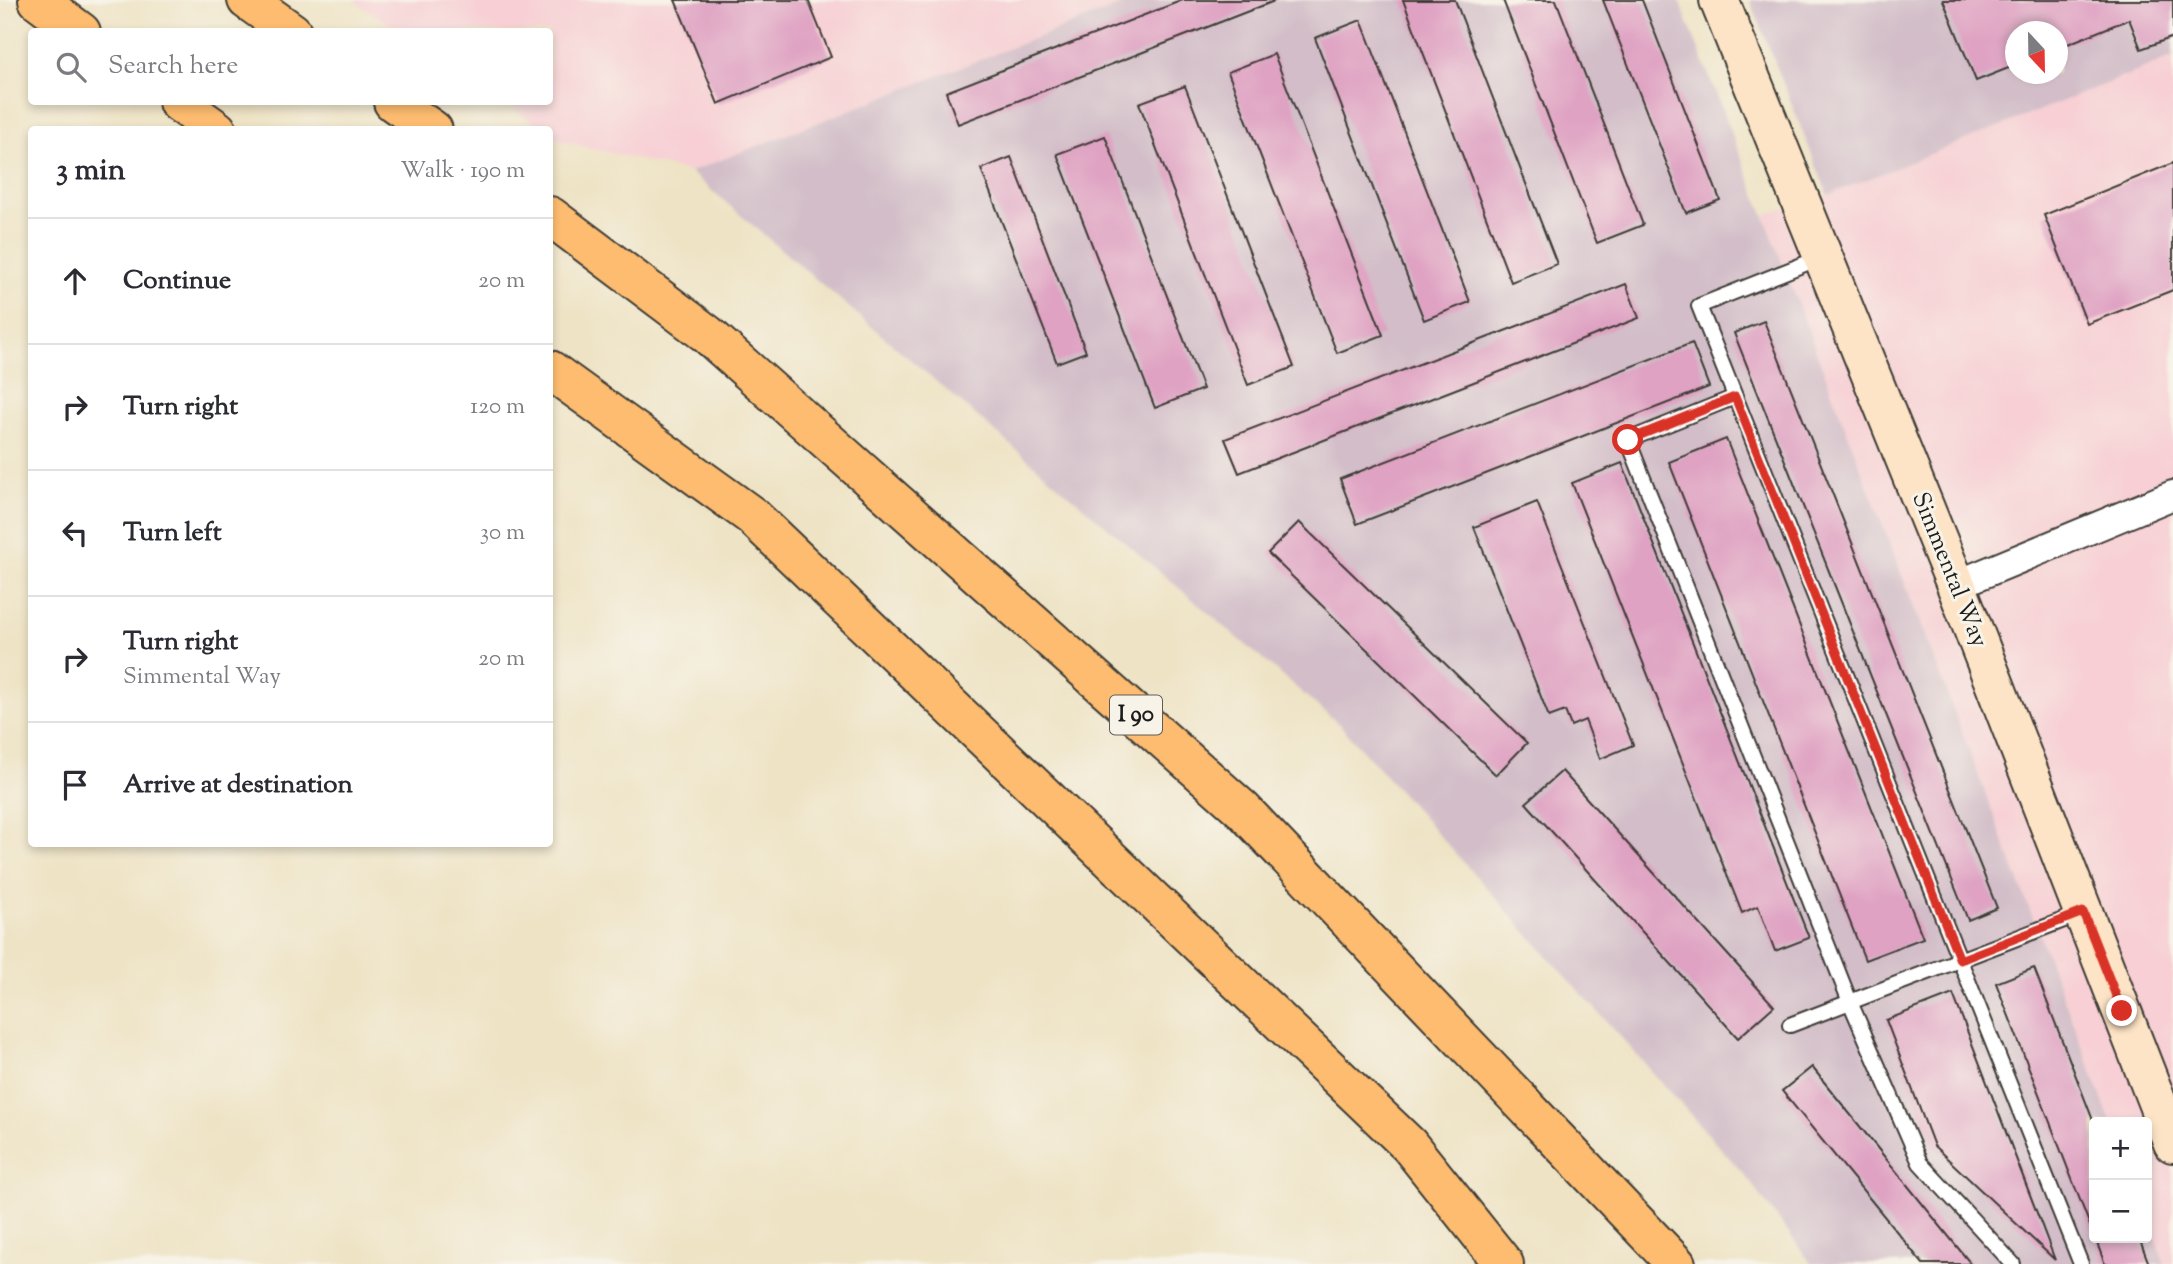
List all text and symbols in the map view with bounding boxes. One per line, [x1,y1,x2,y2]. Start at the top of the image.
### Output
north arrow [2005,21,2068,84]
search box [28,28,553,105]
icon: search [52,48,90,86]
text: Search here [108,48,238,85]
text: 3 min [56,150,126,193]
text: Walk · 190 m [401,155,525,188]
icon: ahead [56,262,94,300]
text: Continue [123,263,231,300]
text: 20 m [478,265,525,298]
icon: right [56,388,94,426]
text: Turn right [123,389,238,426]
text: 120 m [470,391,525,424]
route start [1612,424,1643,455]
street label: Simmental Way [1902,487,1996,653]
icon: left [56,514,94,552]
text: Turn left [123,515,222,552]
text: 30 m [480,517,525,550]
text: Turn right [123,624,238,661]
icon: right [56,640,94,678]
text: 20 m [478,643,525,676]
text: Simmental Way [123,661,281,694]
road number: I 90 [1110,695,1162,734]
icon: arrive [56,766,94,804]
text: Arrive at destination [123,767,353,804]
route end [2106,995,2137,1026]
map controls [2089,1117,2152,1243]
button: + [2089,1117,2152,1180]
button: − [2089,1180,2152,1243]

